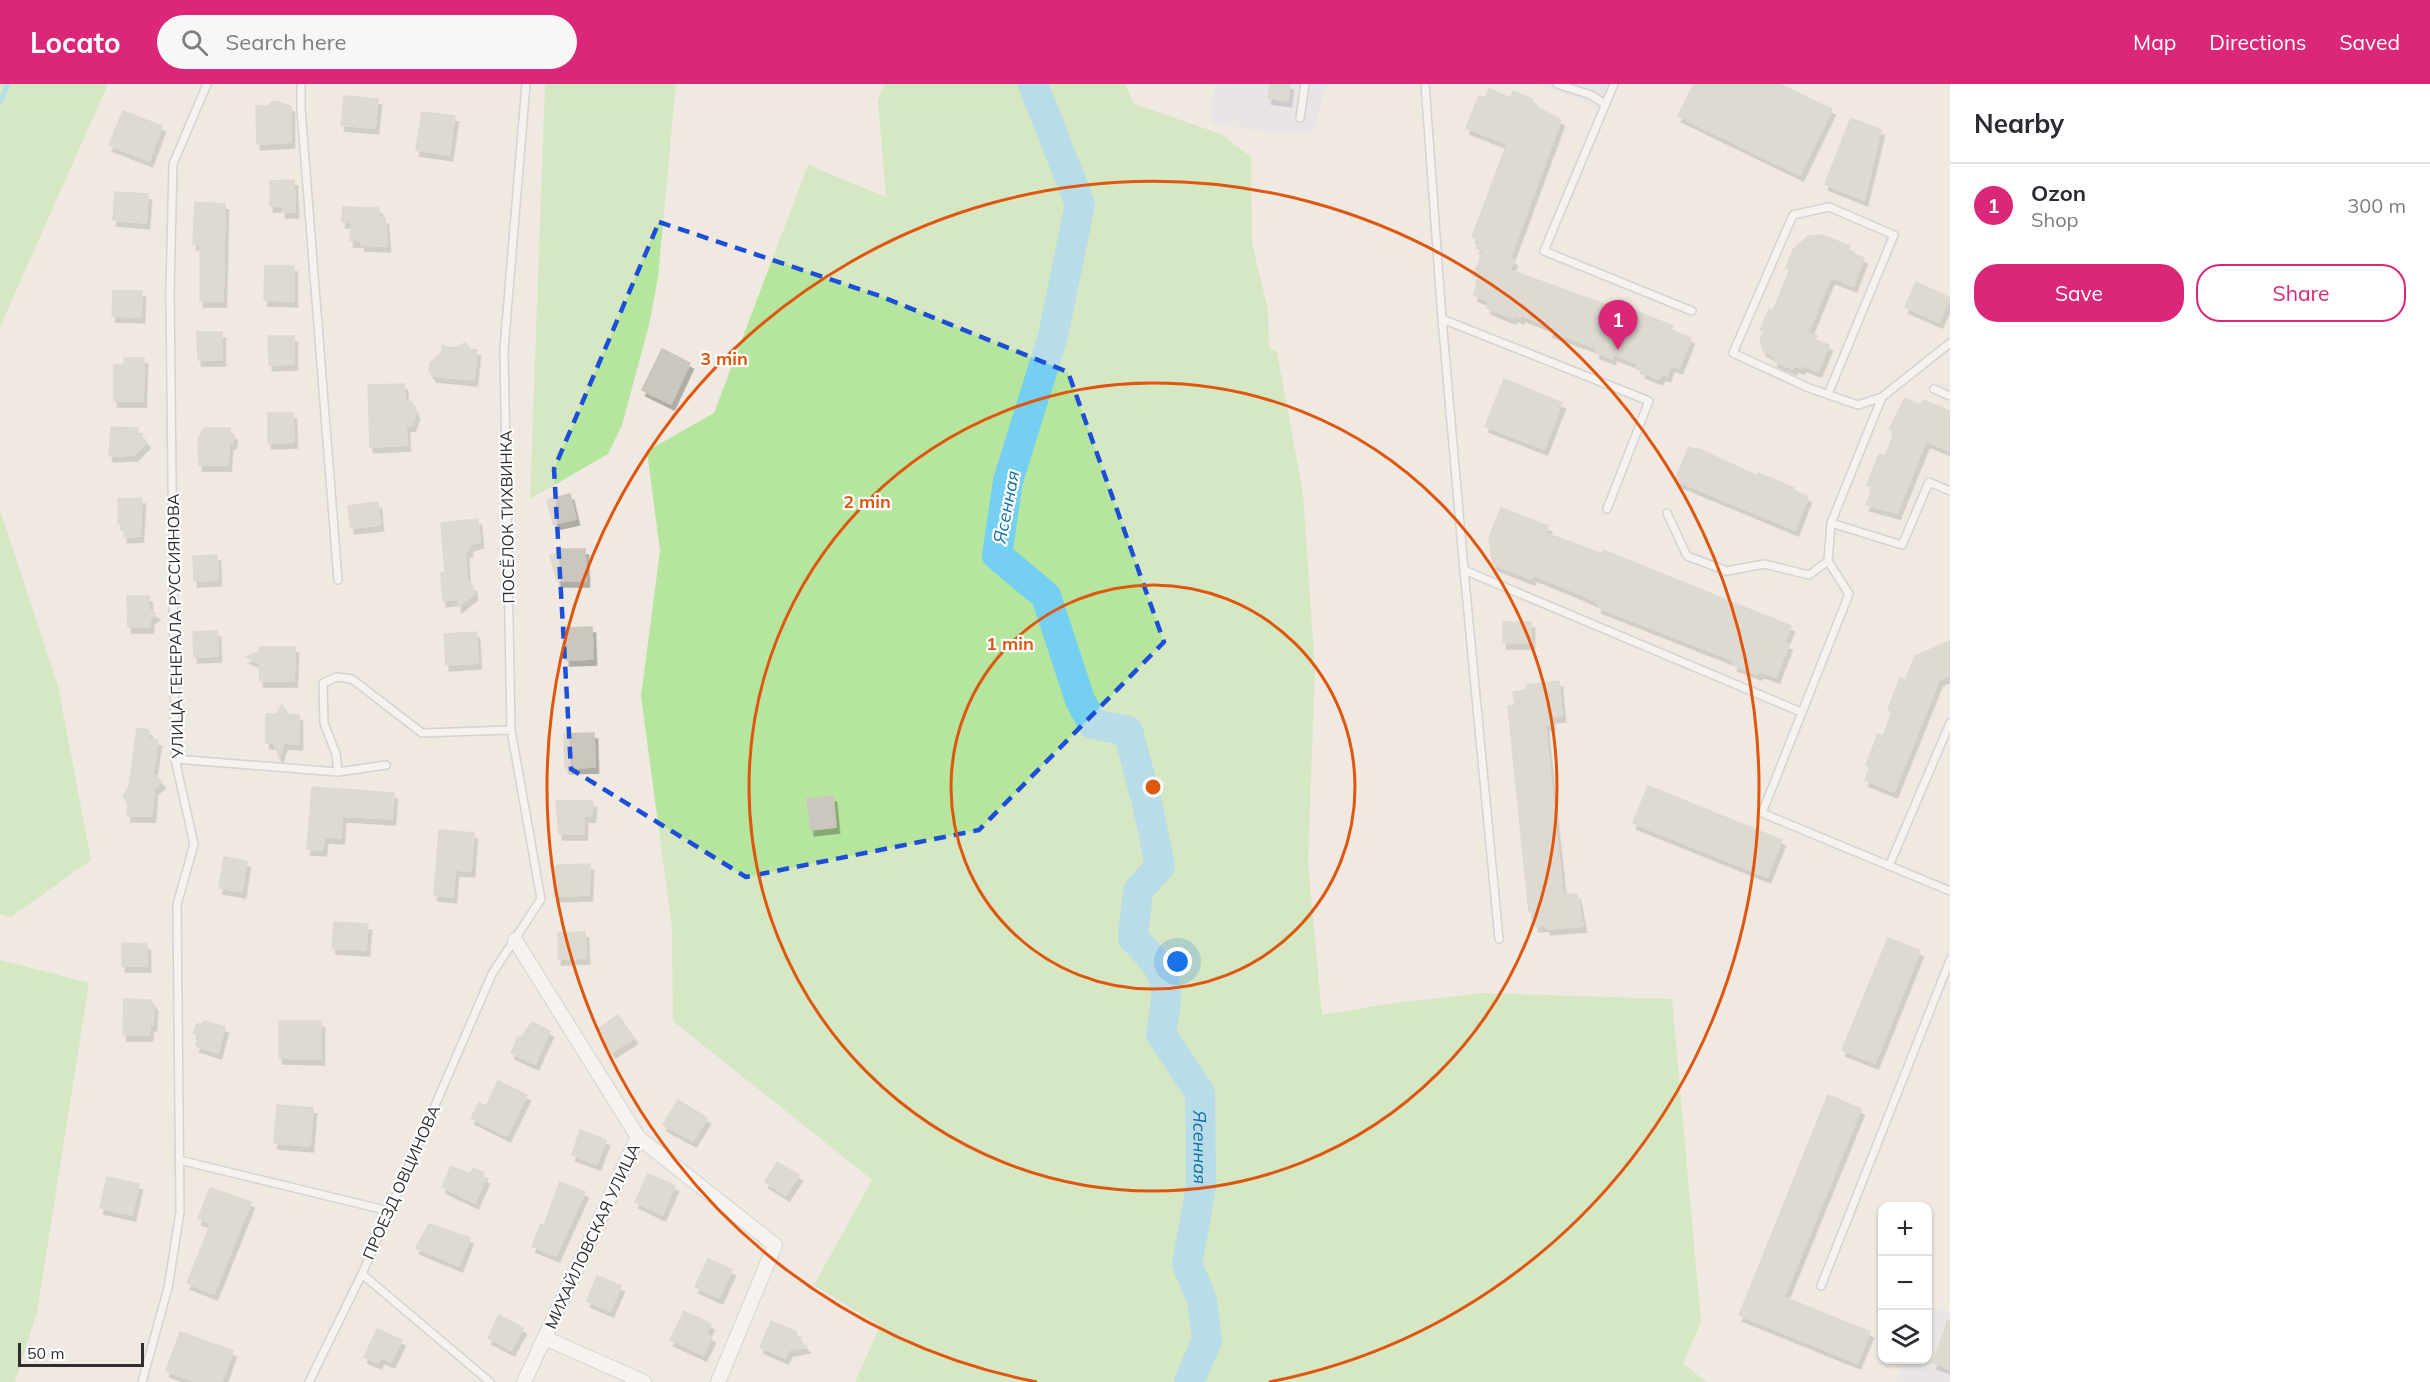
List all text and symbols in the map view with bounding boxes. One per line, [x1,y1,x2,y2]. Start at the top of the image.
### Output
search box [157,15,577,69]
text: Locato [30,25,121,60]
icon: search [178,26,211,59]
text: Search here [226,28,346,56]
text: Map [2133,29,2176,55]
text: Directions [2209,29,2306,55]
text: Saved [2339,29,2400,55]
text: Nearby [1974,107,2064,140]
text: Ozon [2031,179,2086,207]
text: 1 [1988,193,2000,218]
text: 300 m [2347,193,2406,218]
text: Shop [2031,207,2079,232]
button: Save [1974,264,2184,322]
button: Share [2196,264,2406,322]
pin: 1 [1598,300,1638,350]
text: 3 min [700,347,748,370]
street label: ПОСЁЛОК ТИХВИНКА [495,430,519,604]
water label: Ясенная [987,468,1024,546]
text: 2 min [843,490,891,513]
street label: УЛИЦА ГЕНЕРАЛА РУССИЯНОВА [163,493,187,760]
text: 1 min [986,632,1034,655]
centre of rings [1143,777,1163,797]
your location [1163,947,1192,976]
street label: ПРОЕЗД ОВЦИНОВА [358,1101,444,1262]
water label: Ясенная [1189,1109,1212,1184]
street label: МИХАЙЛОВСКАЯ УЛИЦА [540,1140,644,1332]
map controls [1878,1202,1932,1364]
button: + [1878,1202,1932,1256]
button: − [1878,1256,1932,1310]
button: layers [1878,1310,1932,1364]
scale bar [18,1340,144,1368]
text: 50 m [27,1343,64,1363]

